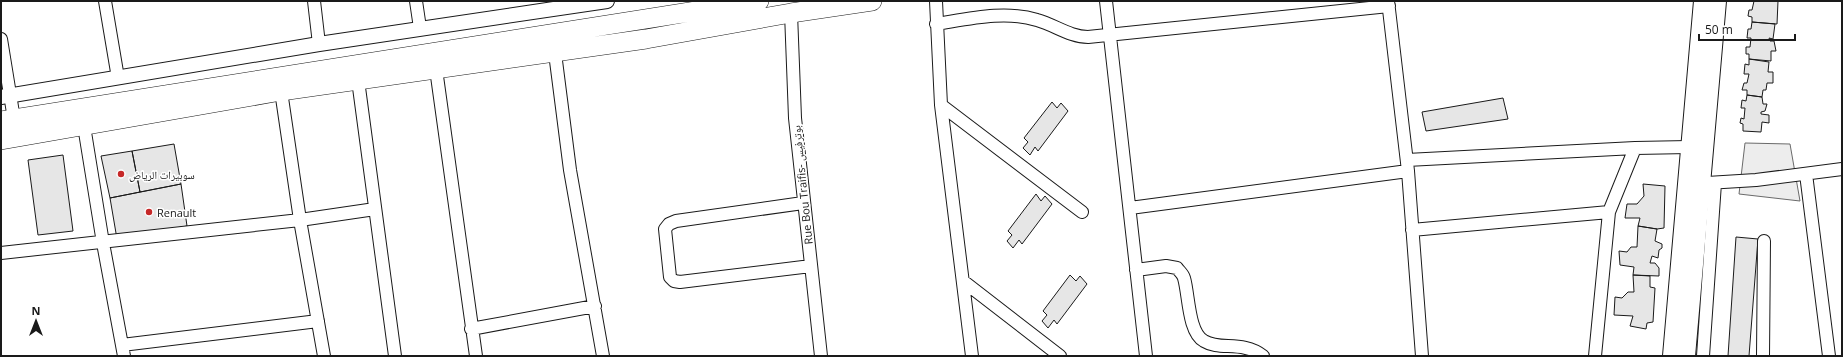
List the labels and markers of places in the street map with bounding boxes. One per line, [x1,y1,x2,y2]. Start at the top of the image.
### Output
place label: سوبيرات الرياض [129,167,195,182]
marker: سوبيرات الرياض [116,169,126,179]
place label: Renault [157,205,196,220]
marker: Renault [144,207,154,217]

